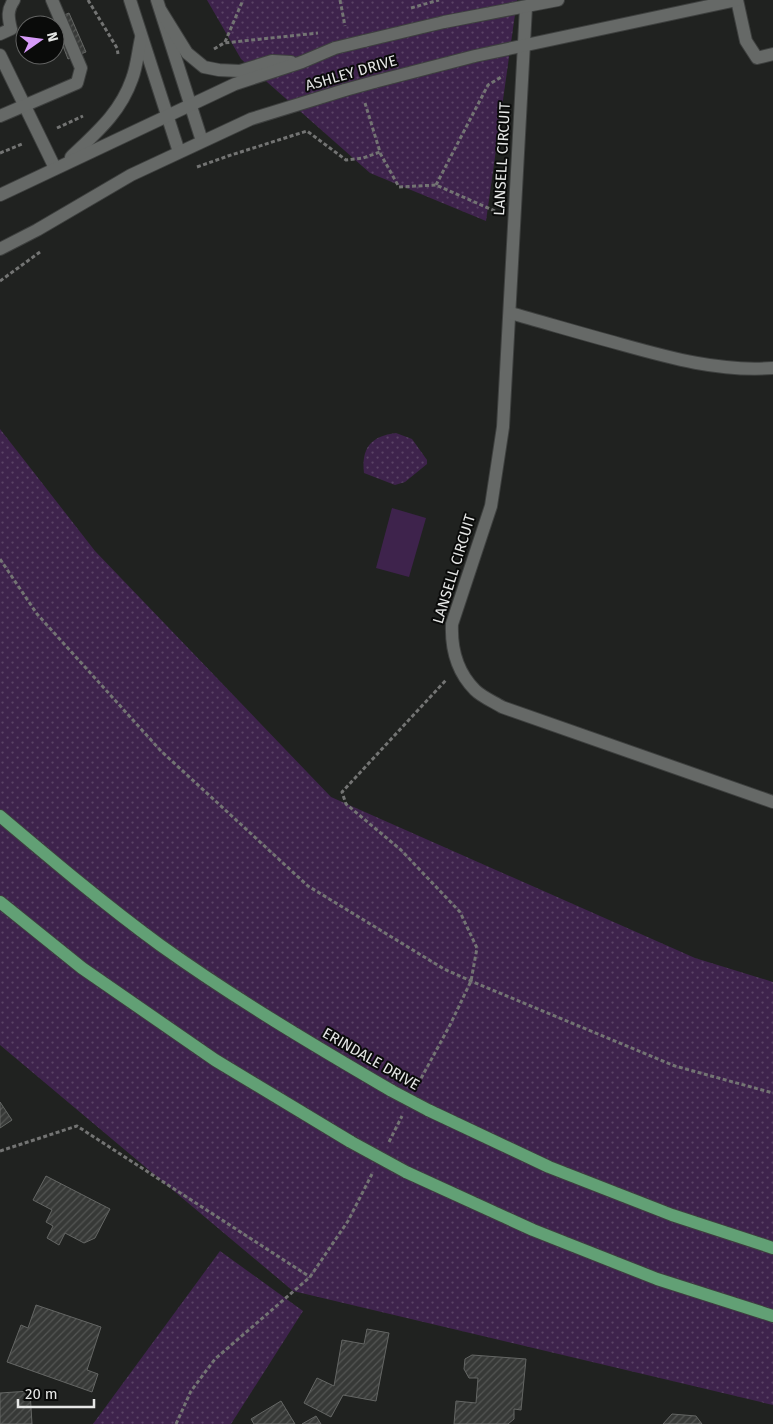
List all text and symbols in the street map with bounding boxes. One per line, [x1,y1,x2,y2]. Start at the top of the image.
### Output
north arrow [15,15,65,65]
text: N [43,30,62,44]
street label: ASHLEY DRIVE [303,51,399,95]
street label: LANSELL CIRCUIT [490,102,514,216]
street label: LANSELL CIRCUIT [429,512,479,626]
street label: ERINDALE DRIVE [319,1024,423,1094]
scale bar [18,1376,94,1408]
text: 20 m [25,1385,58,1403]

